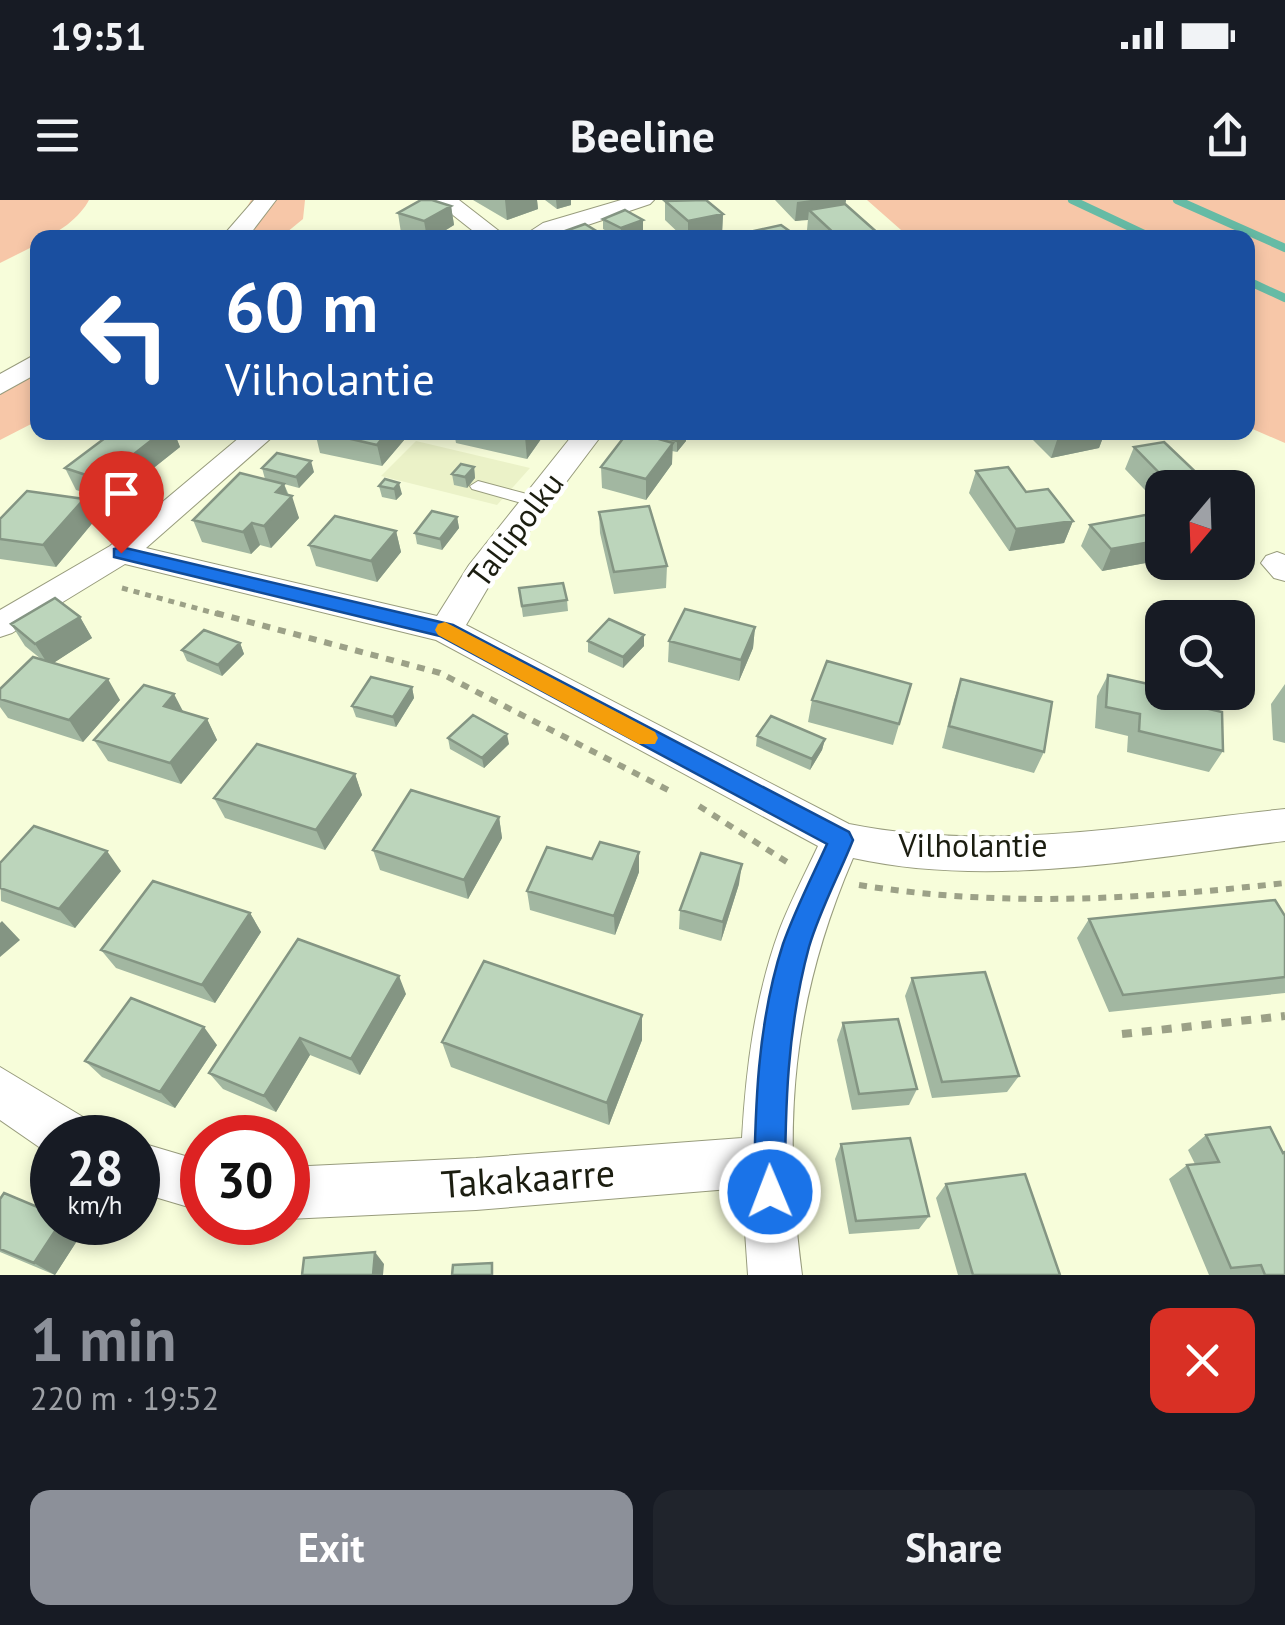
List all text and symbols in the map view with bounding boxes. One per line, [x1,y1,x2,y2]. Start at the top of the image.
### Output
text: 19:51 [50,11,146,60]
text: Beeline [570,106,715,164]
icon: menu [30,108,85,163]
icon: share [1200,108,1255,163]
text: 60 m [225,261,378,351]
icon: left [60,270,190,400]
text: Vilholantie [225,349,435,407]
pin [79,451,164,554]
street label: Tallipolku [458,463,572,596]
icon: arrive [94,466,149,521]
north arrow [1145,470,1255,580]
map controls [1145,470,1255,710]
button: search [1145,600,1255,710]
street label: Vilholantie [897,824,1048,866]
speed limit sign: 30 [180,1115,310,1245]
text: 28 [67,1135,123,1200]
position arrow [718,1140,822,1244]
street label: Takakaarre [439,1147,616,1208]
text: km/h [68,1189,122,1221]
text: 1 min [30,1300,176,1378]
button: close [1150,1308,1255,1413]
text: 220 m · 19:52 [30,1377,219,1419]
button: Exit [30,1490,633,1605]
button: Share [653,1490,1255,1605]

